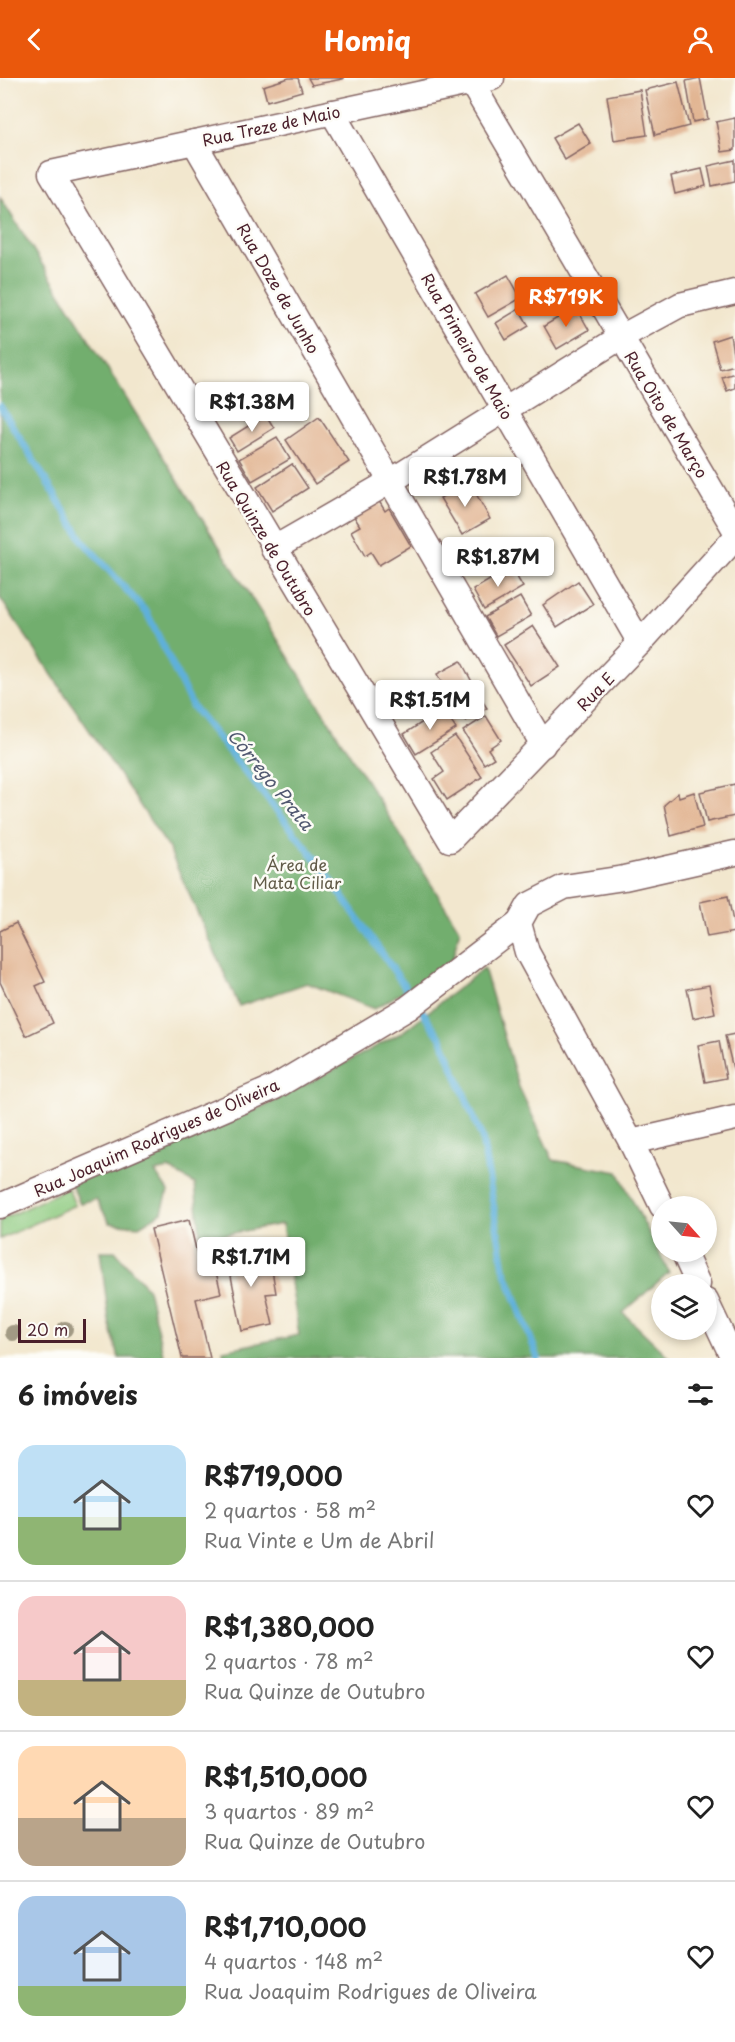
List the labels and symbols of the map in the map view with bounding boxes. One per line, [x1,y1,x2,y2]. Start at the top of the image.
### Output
street label: Rua Treze de Maio [200,99,342,151]
street label: Rua Doze de Junho [232,218,326,358]
street label: Rua Primeiro de Maio [416,268,520,424]
pin: R$719K [517,277,615,328]
street label: Rua Oito de Março [620,346,715,482]
pin: R$1.38M [197,382,307,433]
street label: Rua Quinze de Outubro [211,456,323,620]
pin: R$1.78M [410,457,520,508]
pin: R$1.87M [443,537,553,588]
street label: Rua E [571,666,619,716]
pin: R$1.51M [375,680,485,731]
water label: Córrego Prata [222,723,321,836]
park label: Área de Mata Ciliar [253,852,342,894]
street label: Rua Joaquim Rodrigues de Oliveira [30,1072,282,1202]
north arrow [651,1196,717,1262]
pin: R$1.71M [196,1237,306,1288]
scale bar [18,1316,86,1344]

